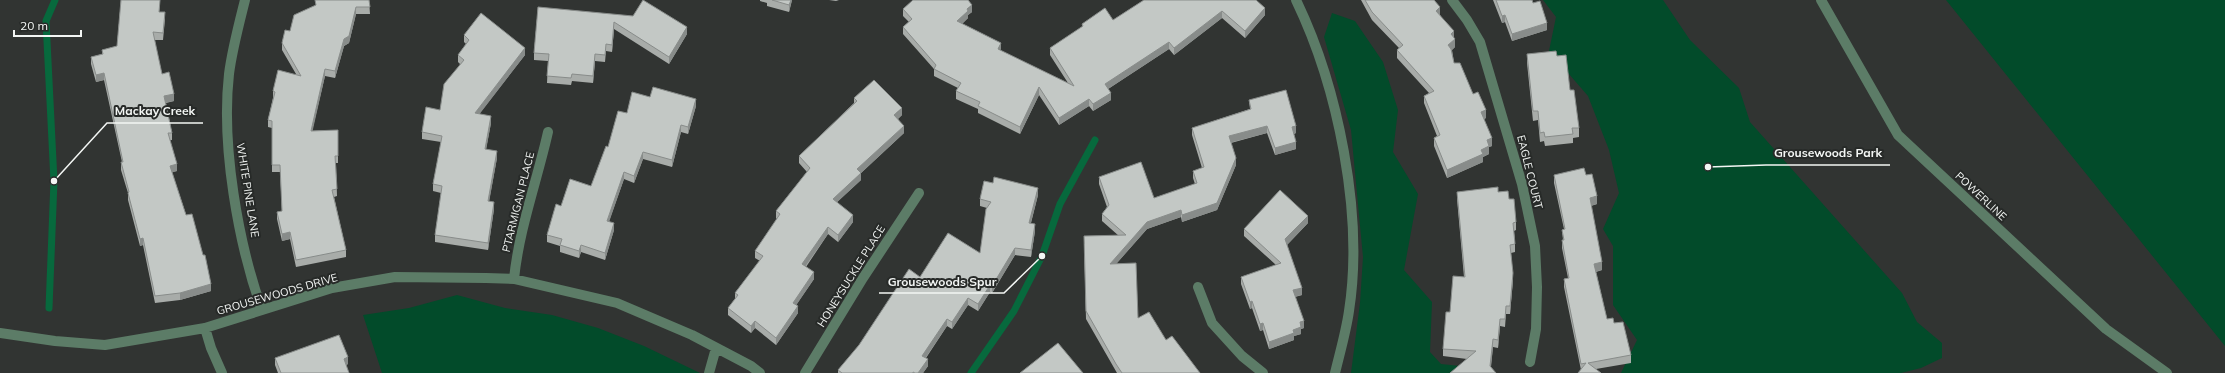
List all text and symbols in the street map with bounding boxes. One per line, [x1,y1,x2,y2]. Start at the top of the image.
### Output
scale bar [14,12,81,38]
text: 20 m [20,18,48,33]
callout: Mackay Creek [107,99,203,123]
text: Mackay Creek [115,103,196,118]
street label: EAGLE COURT [1514,134,1546,211]
callout: Grousewoods Park [1766,141,1890,165]
street label: WHITE PINE LANE [234,142,262,238]
text: Grousewoods Park [1774,145,1882,160]
street label: PTARMIGAN PLACE [499,150,537,254]
street label: POWERLINE [1952,169,2010,223]
street label: HONEYSUCKLE PLACE [814,222,888,330]
callout: Grousewoods Spur [879,269,1004,293]
street label: GROUSEWOODS DRIVE [215,270,339,318]
text: Grousewoods Spur [888,274,997,289]

